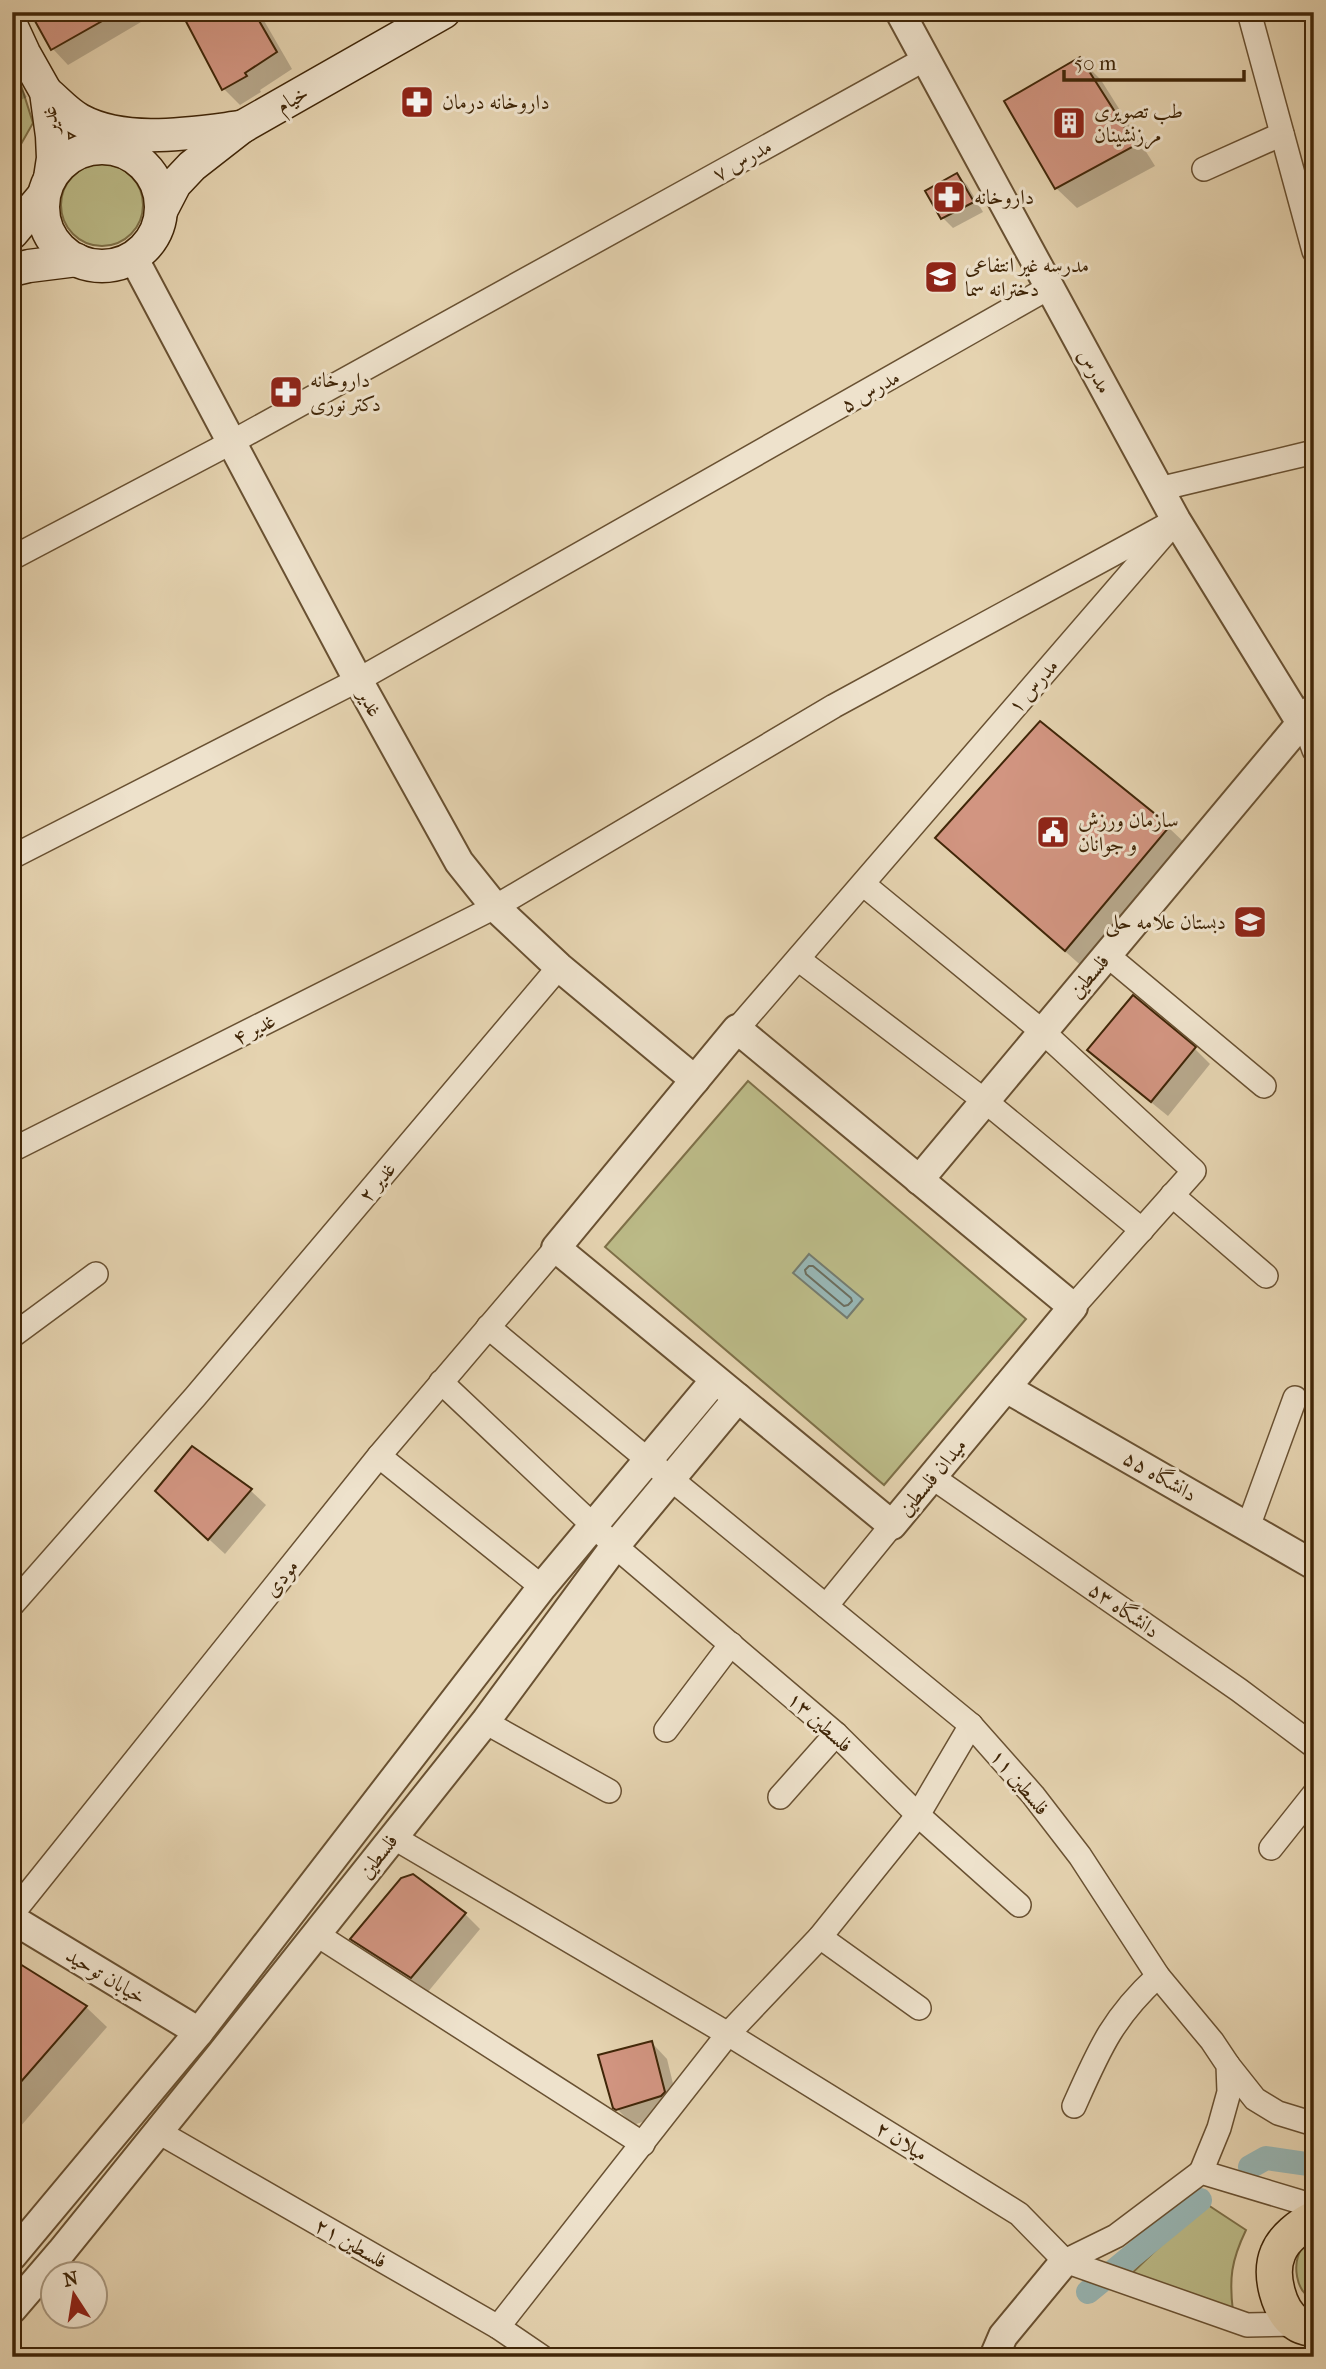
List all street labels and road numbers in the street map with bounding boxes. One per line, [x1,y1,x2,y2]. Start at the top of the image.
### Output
street label: خیام [272,80,315,123]
street label: غدیر [37,105,64,137]
street label: مدرس ۷ [708,134,776,186]
street label: مدرس [1073,345,1117,397]
street label: مدرس ۵ [836,365,904,417]
street label: مدرس ۱ [1003,654,1063,718]
street label: غدیر [352,683,387,721]
street label: فلسطین [1064,949,1114,1003]
street label: غدیر ۴ [229,1008,279,1050]
street label: غدیر ۲ [353,1157,401,1207]
street label: میدان فلسطین [893,1433,971,1521]
street label: دانشگاه ۵۵ [1119,1445,1201,1507]
street label: مودی [259,1555,304,1602]
street label: دانشگاه ۵۳ [1084,1576,1165,1643]
street label: فلسطین ۱۳ [783,1687,857,1757]
street label: فلسطین ۱۱ [985,1744,1055,1820]
street label: فلسطین [353,1829,403,1883]
street label: خیابان توحید [61,1943,150,2010]
street label: میلان ۲ [872,2116,932,2166]
street label: فلسطین ۲۱ [311,2213,391,2273]

